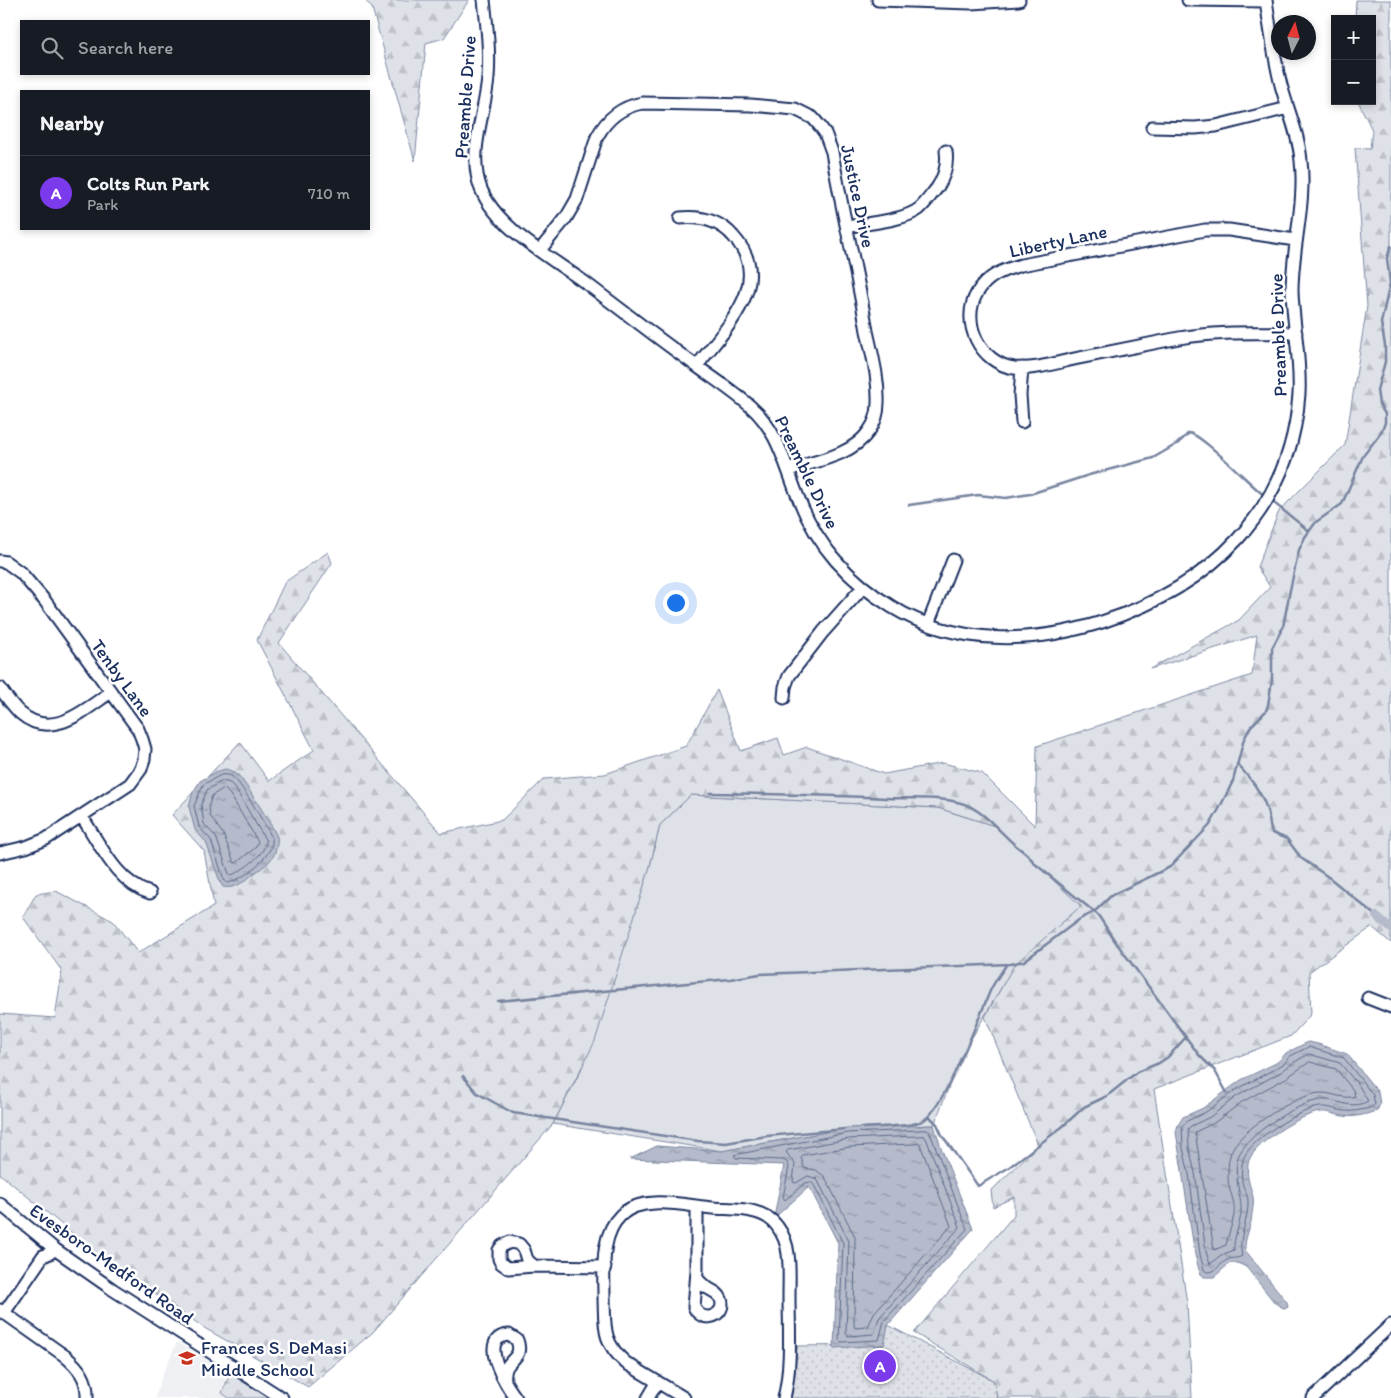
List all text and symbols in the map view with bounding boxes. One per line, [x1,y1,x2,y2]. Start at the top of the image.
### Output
north arrow [1271,15,1316,60]
map controls [1331,15,1376,105]
button: + [1331,15,1376,60]
search box [20,20,370,75]
icon: search [38,34,66,62]
street label: Preamble Drive [449,35,481,159]
text: Search here [78,36,173,59]
button: − [1331,60,1376,105]
text: Nearby [40,110,104,135]
street label: Justice Drive [836,142,880,250]
text: Colts Run Park [87,172,209,195]
text: A [51,184,61,203]
text: 710 m [308,184,350,203]
text: Park [87,195,118,214]
street label: Liberty Lane [1007,219,1109,263]
street label: Preamble Drive [1264,273,1292,397]
street label: Preamble Drive [770,412,844,532]
your location [663,590,689,616]
street label: Tenby Lane [86,635,158,721]
street label: Evesboro-Medford Road [25,1199,199,1330]
place label: Frances S. DeMasi Middle School [201,1336,347,1381]
pin: A [864,1347,896,1385]
school or university icon: Frances S. DeMasi Middle School [177,1348,197,1368]

